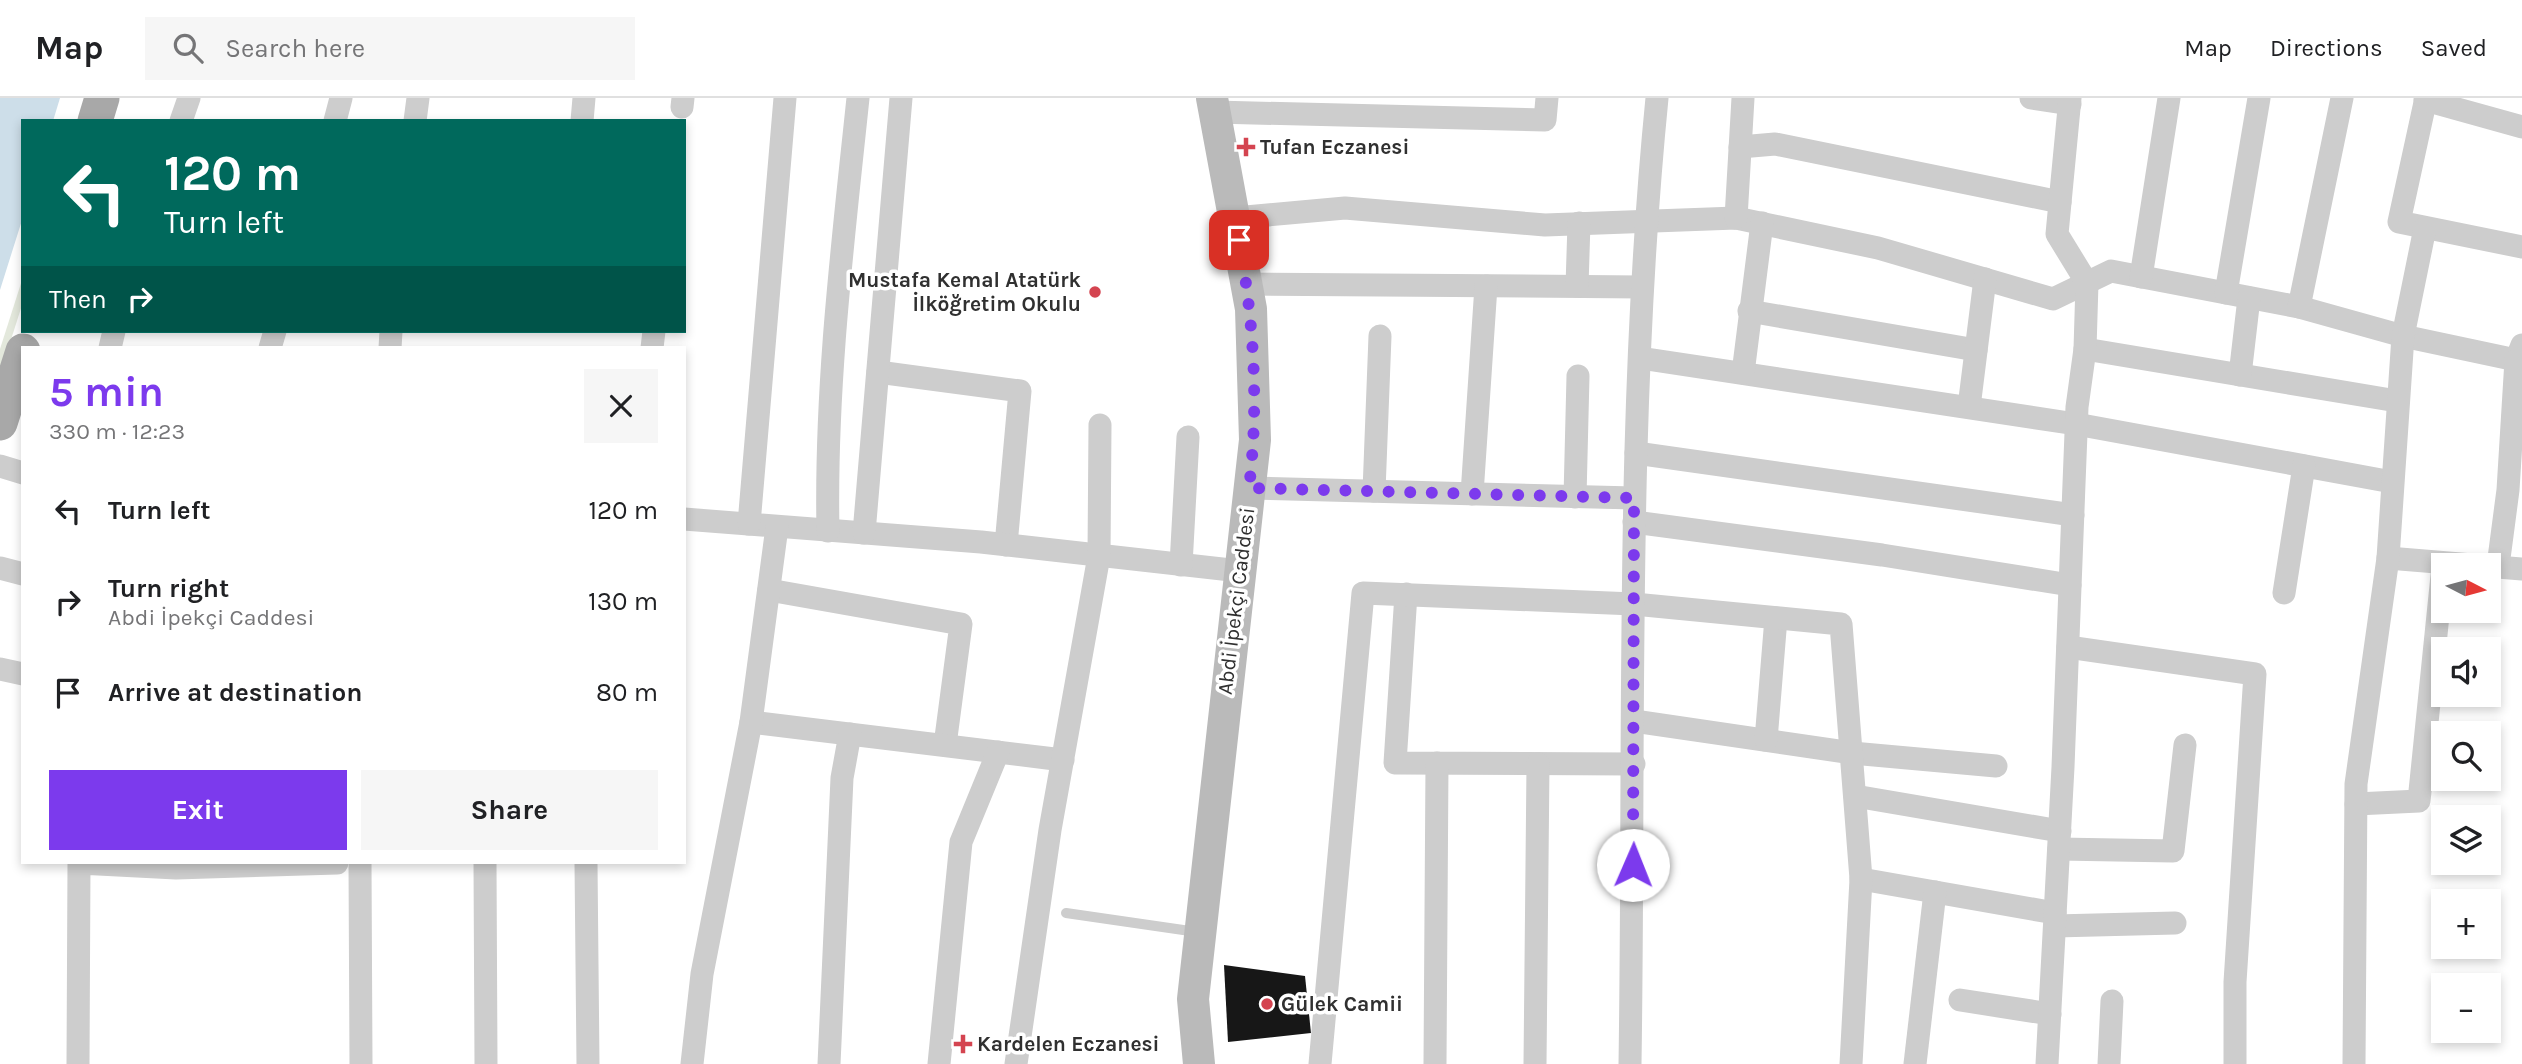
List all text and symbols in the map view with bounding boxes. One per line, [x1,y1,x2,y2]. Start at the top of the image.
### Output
search box [145,17,635,80]
text: Map [35,29,103,67]
icon: search [169,29,207,67]
text: Search here [225,33,365,64]
text: Map [2184,34,2232,62]
text: Directions [2270,34,2383,62]
text: Saved [2421,34,2487,62]
place label: Tufan Eczanesi [1260,135,1409,159]
marker: Tufan Eczanesi [1238,139,1254,155]
text: 120 m [164,145,301,202]
icon: left [49,147,140,238]
text: Turn left [164,204,284,241]
pin [1209,210,1269,270]
icon: arrive [1220,221,1258,259]
place label: Mustafa Kemal Atatürk İlköğretim Okulu [848,268,1082,316]
icon: right [121,280,159,318]
text: Then [49,284,107,315]
marker: Mustafa Kemal Atatürk İlköğretim Okulu [1087,284,1103,300]
text: 5 min [49,367,164,417]
button: close [584,369,658,443]
text: 330 m · 12:23 [49,418,185,445]
icon: left [49,492,87,530]
text: Turn left [108,495,210,526]
text: 120 m [588,495,658,526]
street label: Abdi İpekçi Caddesi [1213,506,1259,696]
north arrow [2431,553,2501,623]
map controls [2431,553,2501,1043]
text: Turn right [108,573,229,604]
icon: right [49,583,87,621]
text: 130 m [588,586,658,617]
text: Abdi İpekçi Caddesi [108,604,314,631]
button: sound [2431,637,2501,707]
icon: arrive [49,674,87,712]
text: Arrive at destination [108,677,362,708]
text: 80 m [596,677,658,708]
button: search [2431,721,2501,791]
button: Exit [49,770,347,850]
button: Share [361,770,658,850]
button: layers [2431,805,2501,875]
position arrow [1596,828,1670,902]
button: + [2431,889,2501,959]
button: − [2431,973,2501,1043]
place label: Gülek Camii [1281,992,1403,1016]
marker: Gülek Camii [1259,996,1275,1012]
place label: Kardelen Eczanesi [977,1032,1160,1056]
marker: Kardelen Eczanesi [955,1036,971,1052]

